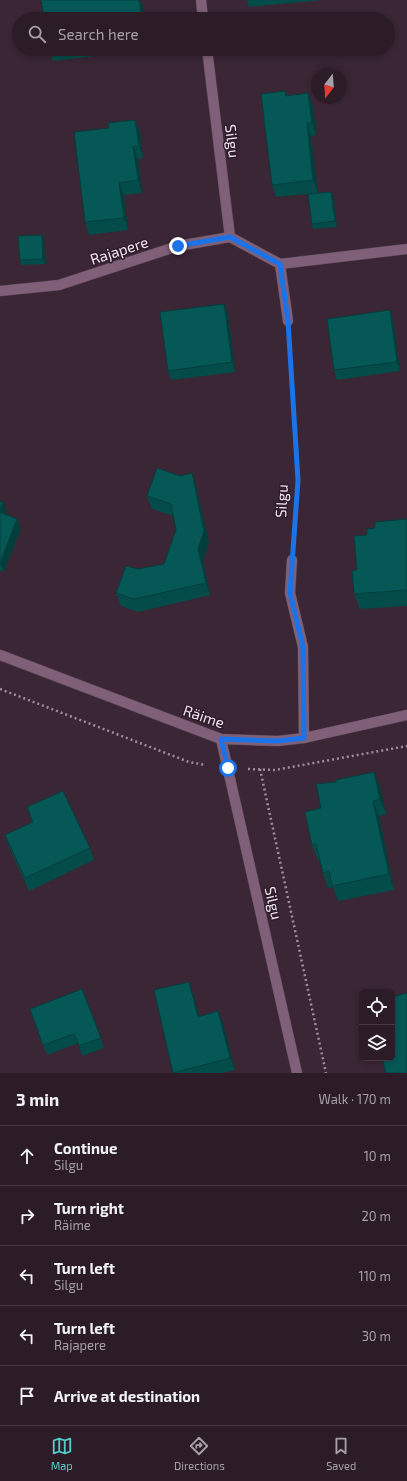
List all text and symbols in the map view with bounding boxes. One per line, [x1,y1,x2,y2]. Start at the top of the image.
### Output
search box [12,12,395,56]
icon: search [26,23,48,45]
text: Search here [58,25,139,43]
north arrow [311,68,347,104]
street label: Silgu [222,123,244,159]
street label: Rajapere [88,232,151,269]
route end [169,237,187,255]
street label: Silgu [271,484,291,518]
street label: Räime [181,701,227,731]
route start [219,759,237,777]
street label: Silgu [261,885,287,921]
map controls [359,989,395,1061]
button: locate [359,989,395,1025]
button: layers [359,1025,395,1061]
text: 3 min [16,1089,59,1109]
text: Walk · 170 m [319,1091,391,1107]
text: Continue [54,1139,117,1157]
icon: ahead [16,1145,38,1167]
text: 10 m [364,1148,391,1164]
text: Silgu [54,1157,83,1173]
text: Turn right [54,1199,124,1217]
icon: right [16,1205,38,1227]
text: 20 m [362,1208,391,1224]
text: Räime [54,1217,91,1233]
text: Turn left [54,1259,115,1277]
icon: left [16,1265,38,1287]
text: 110 m [359,1268,391,1284]
text: Silgu [54,1277,83,1293]
text: Turn left [54,1319,115,1337]
icon: left [16,1325,38,1347]
text: 30 m [362,1328,391,1344]
text: Rajapere [54,1337,106,1353]
icon: arrive [16,1385,38,1407]
text: Arrive at destination [54,1387,200,1405]
tab: Map [51,1435,73,1472]
tab: Directions [174,1435,225,1472]
tab: Saved [326,1435,356,1472]

